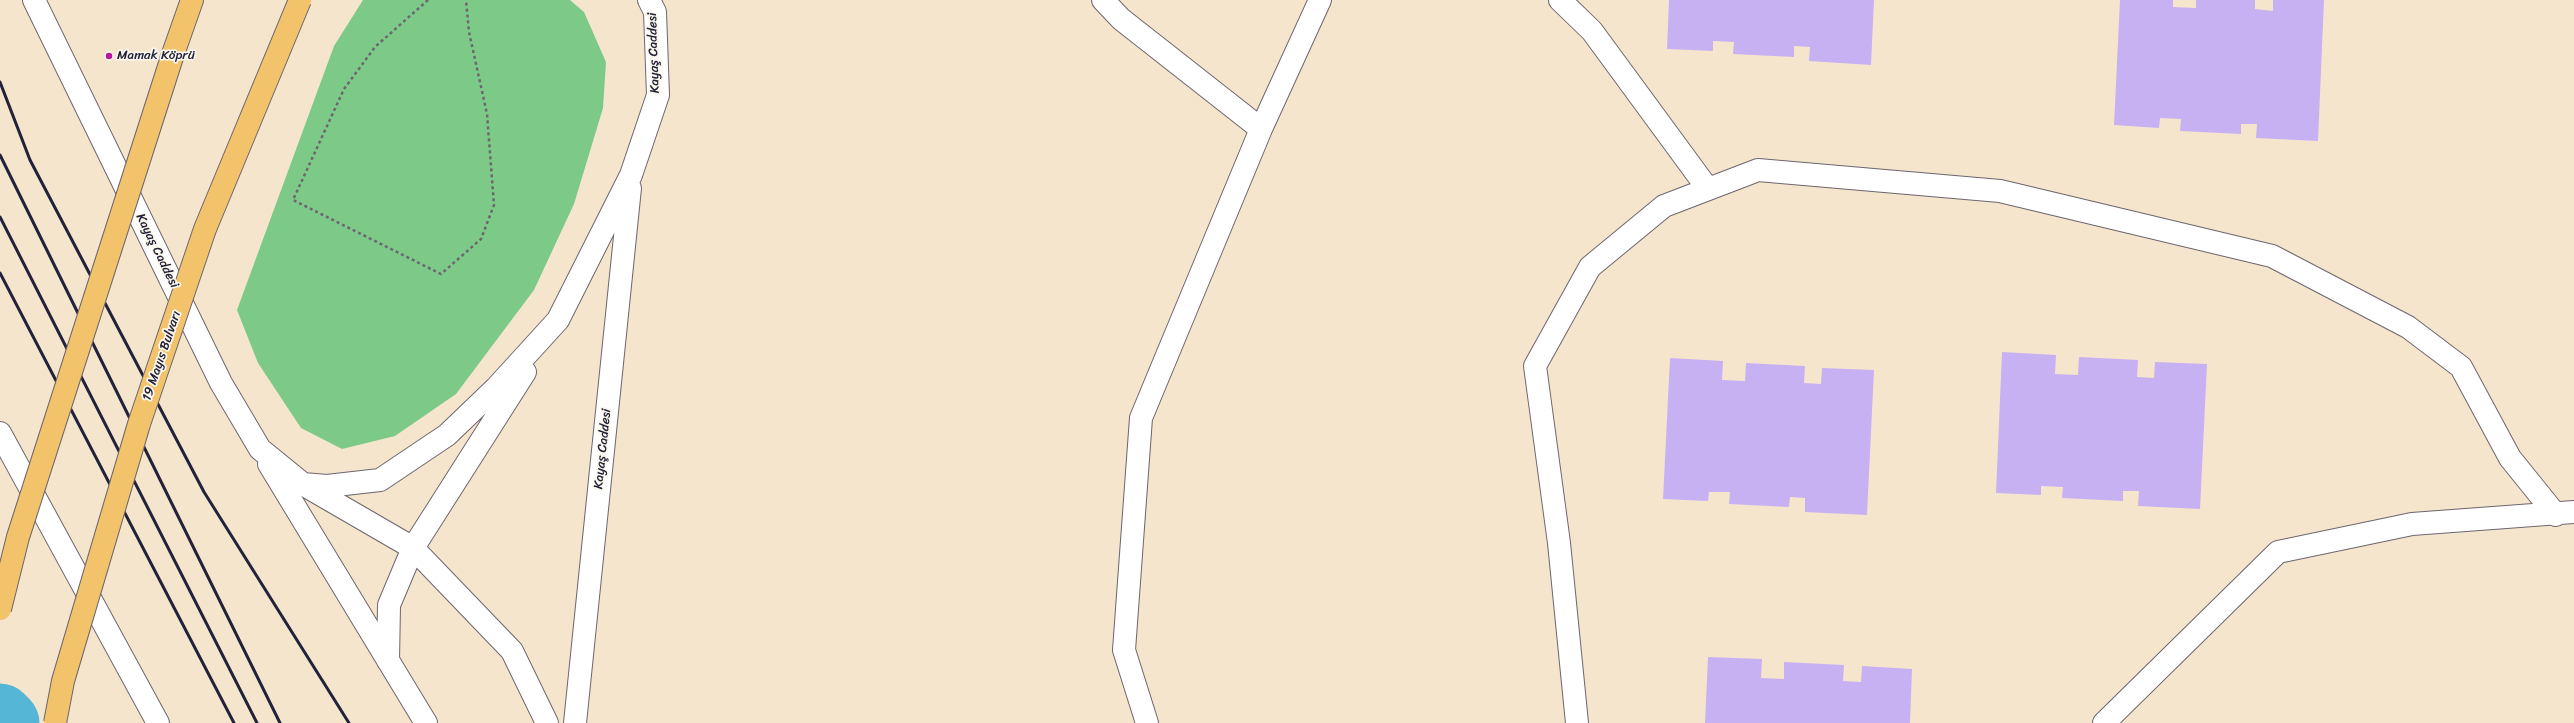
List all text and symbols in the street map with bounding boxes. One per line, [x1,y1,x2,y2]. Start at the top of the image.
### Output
street label: Kayaş Caddesi [645,12,663,94]
place label: Mamak Köprü [117,48,195,64]
marker: Mamak Köprü [104,51,114,61]
street label: Kayaş Caddesi [132,211,182,291]
street label: 19 Mayıs Bulvarı [139,309,185,403]
street label: Kayaş Caddesi [591,408,615,490]

